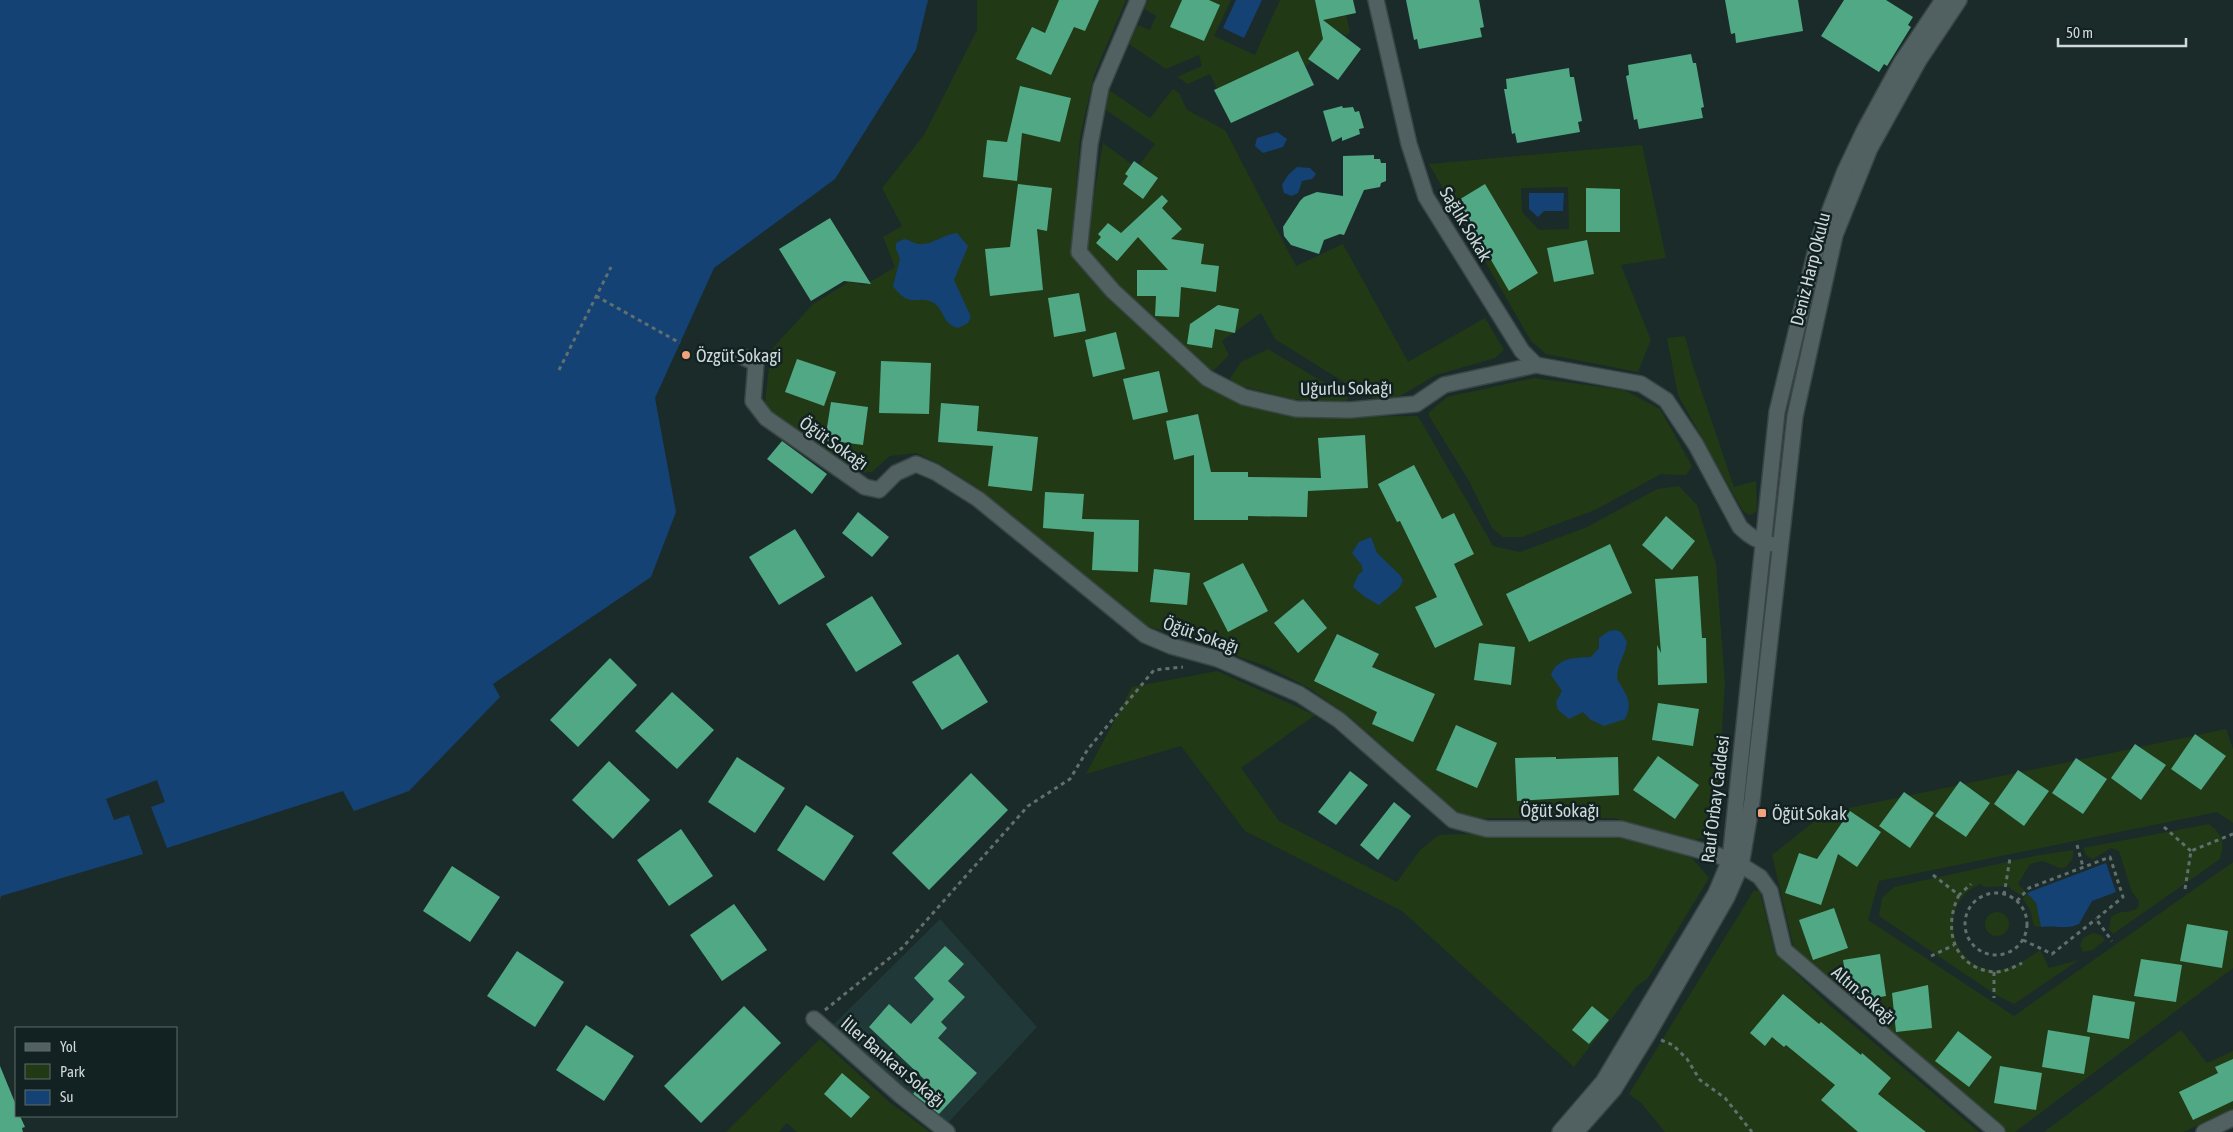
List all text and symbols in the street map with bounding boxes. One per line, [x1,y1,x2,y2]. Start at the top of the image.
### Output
scale bar [2058,15,2186,47]
text: 50 m [2066,24,2093,41]
street label: Sağlık Sokak [1436,183,1496,265]
street label: Deniz Harp Okulu [1786,210,1834,328]
place label: Özgüt Sokagi [696,345,781,366]
marker: Özgüt Sokagi [680,349,692,361]
street label: Uğurlu Sokağı [1300,377,1392,399]
street label: Öğüt Sokağı [796,412,872,474]
street label: Öğüt Sokağı [1160,612,1242,658]
street label: Rauf Orbay Caddesi [1697,734,1733,864]
street label: Öğüt Sokağı [1521,800,1599,821]
place label: Öğüt Sokak [1772,803,1847,824]
marker: Öğüt Sokak [1756,807,1768,819]
street label: Altın Sokağı [1828,961,1900,1029]
street label: İller Bankası Sokağı [837,1013,949,1111]
legend [15,1027,178,1117]
text: Yol [60,1038,77,1055]
text: Park [60,1063,85,1080]
text: Su [60,1088,74,1105]

